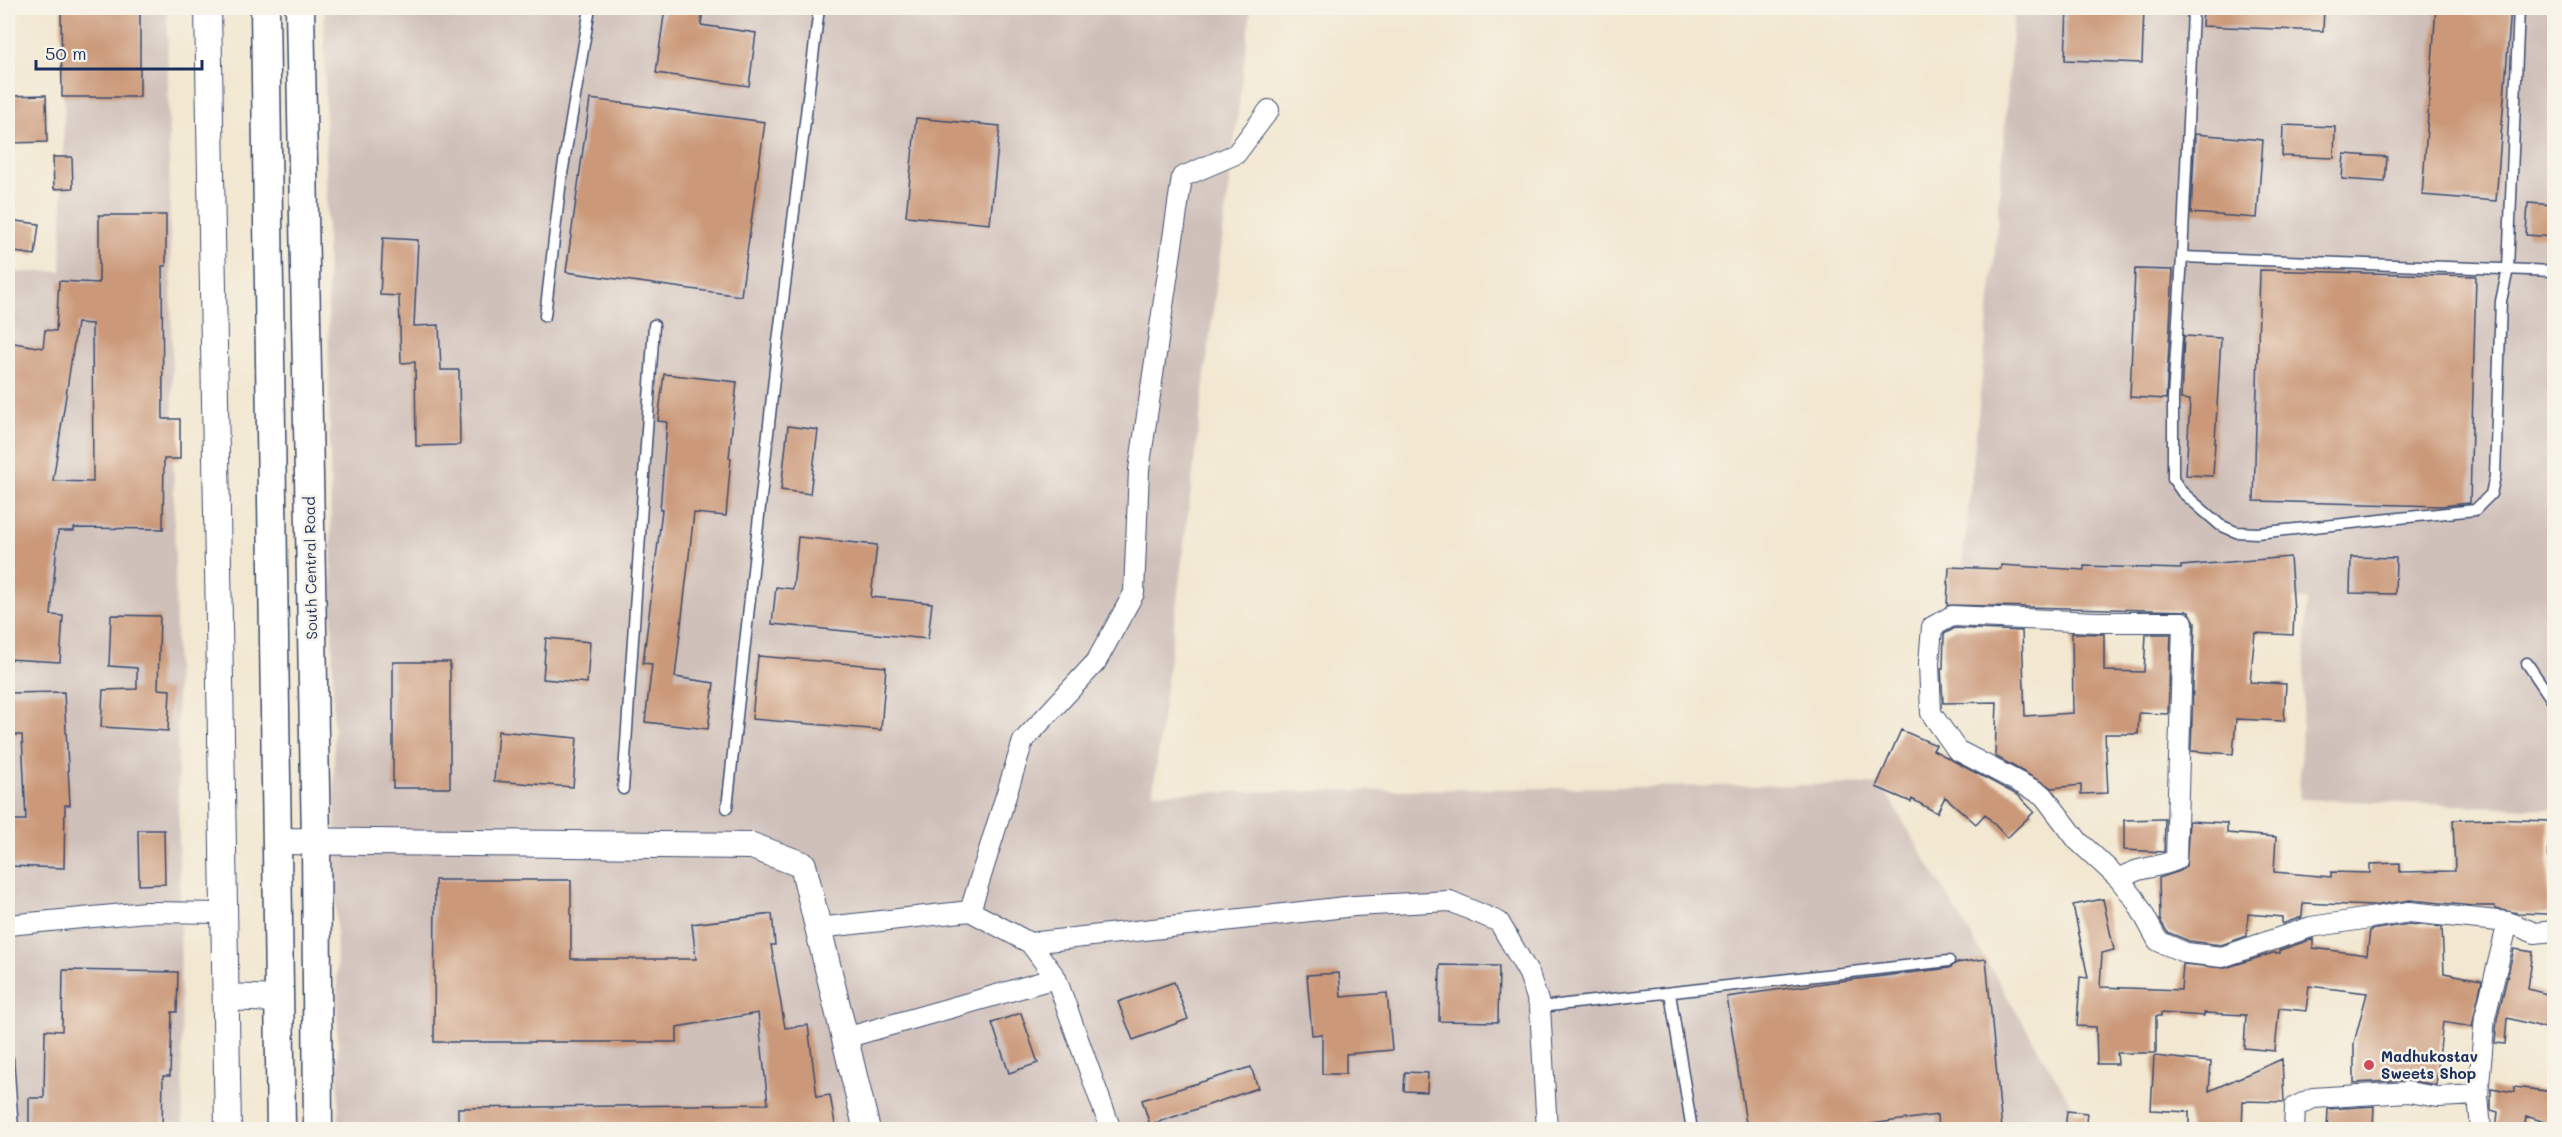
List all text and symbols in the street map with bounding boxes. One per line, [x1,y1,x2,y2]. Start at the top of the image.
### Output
scale bar [36,33,202,71]
text: 50 m [45,41,87,65]
street label: South Central Road [299,496,321,640]
place label: Madhukostav Sweets Shop [2381,1046,2478,1083]
marker: Madhukostav Sweets Shop [2362,1058,2376,1072]

